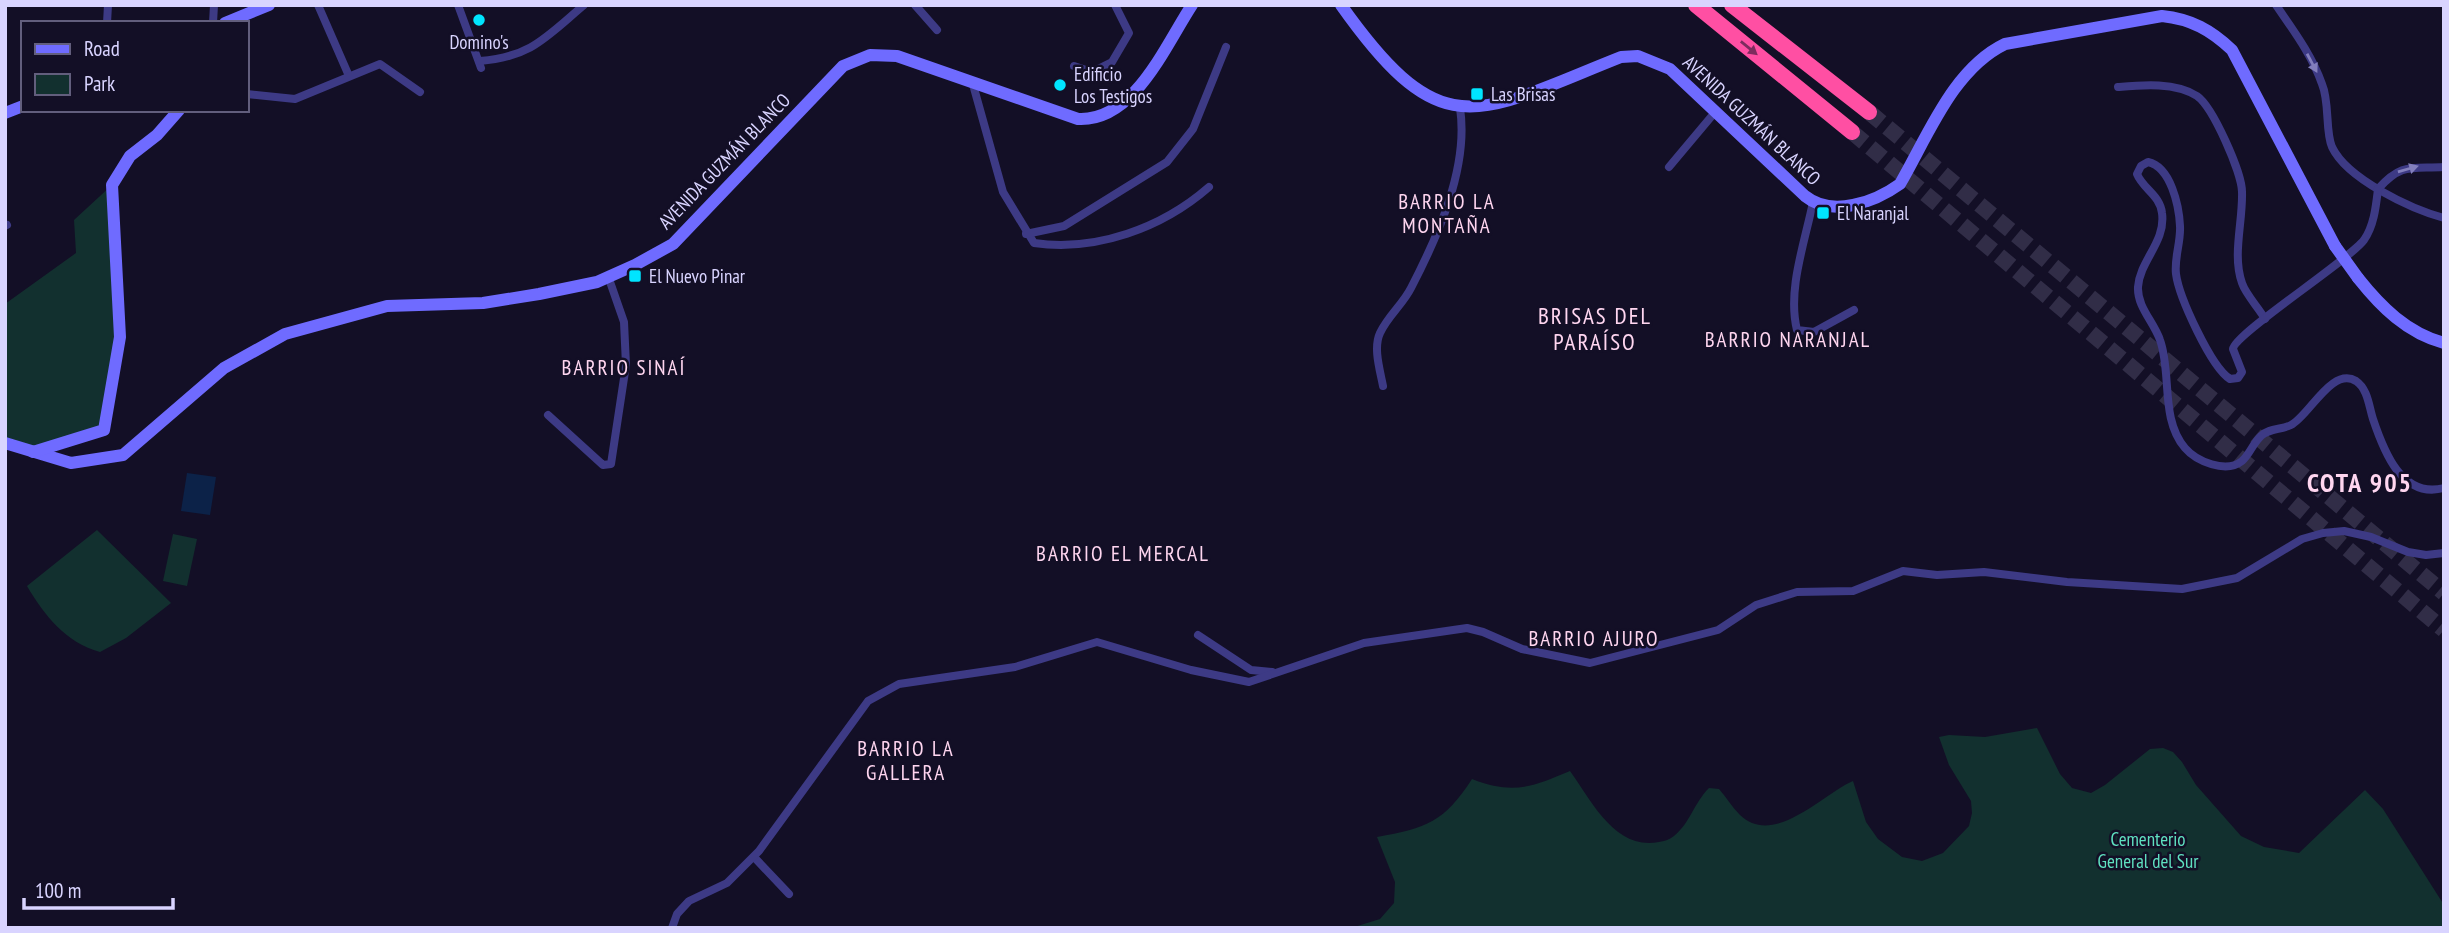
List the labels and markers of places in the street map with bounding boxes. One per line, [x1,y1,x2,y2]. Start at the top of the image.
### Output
marker: Domino's [471,12,487,28]
place label: Domino's [449,30,509,54]
place label: Edificio Los Testigos [1074,62,1152,108]
marker: Edificio Los Testigos [1052,77,1068,93]
place label: Las Brisas [1491,82,1555,106]
marker: Las Brisas [1469,86,1485,102]
place label: El Naranjal [1837,201,1909,225]
marker: El Naranjal [1815,205,1831,221]
place label: El Nuevo Pinar [649,264,746,288]
marker: El Nuevo Pinar [627,268,643,284]

